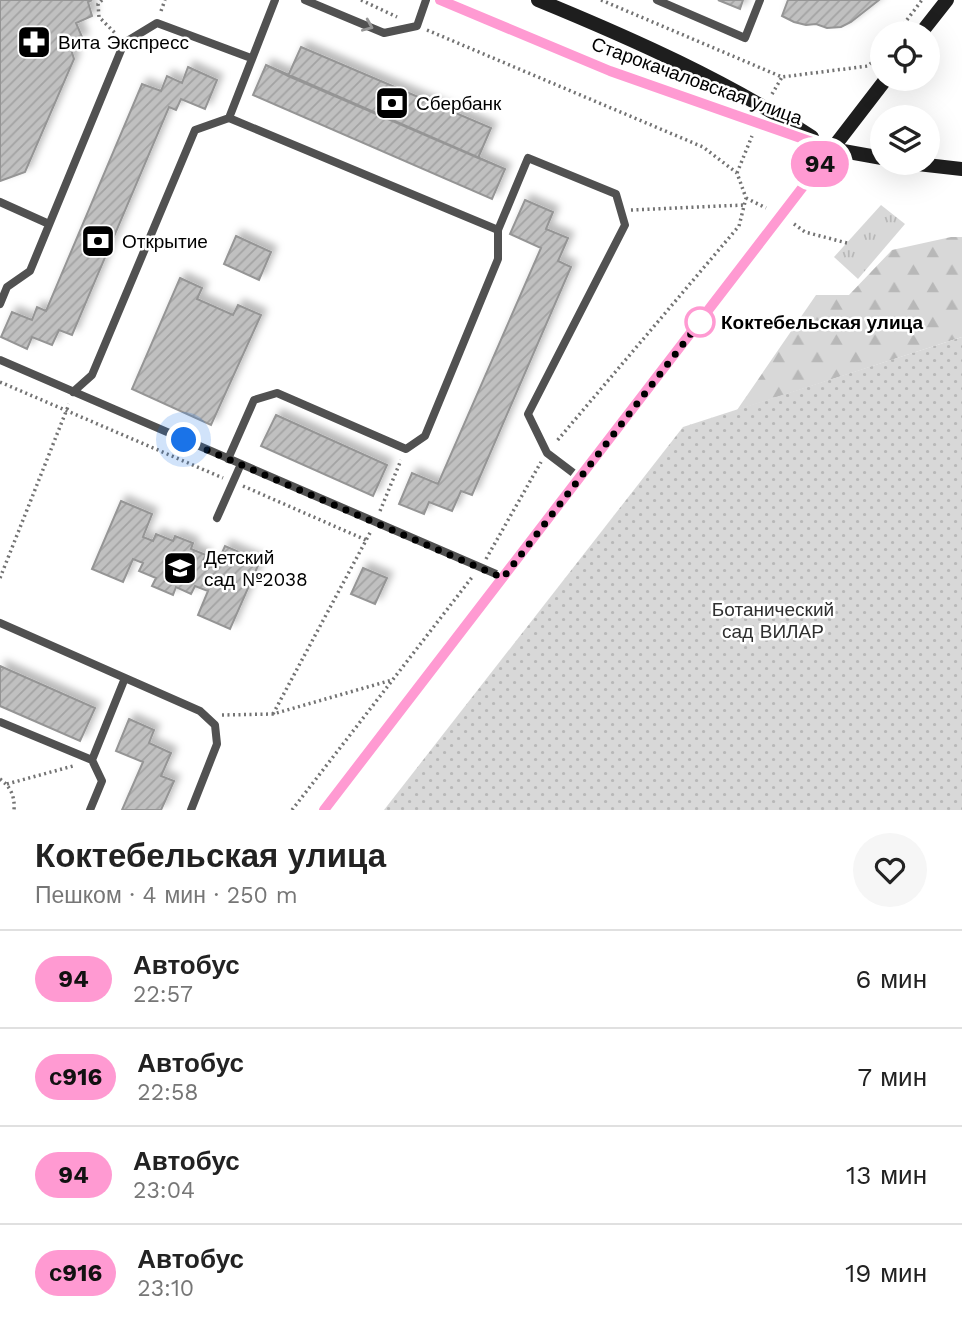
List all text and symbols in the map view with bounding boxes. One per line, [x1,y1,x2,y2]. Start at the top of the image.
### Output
one-way arrow [360,18,373,32]
map controls [870,21,940,175]
button: locate [870,21,940,91]
pharmacy icon: Вита Экспресс [15,23,53,61]
place label: Вита Экспресс [58,31,189,54]
street label: Старокачаловская улица [588,32,806,130]
bank icon: Сбербанк [373,84,411,122]
place label: Сбербанк [416,92,502,115]
button: layers [870,105,940,175]
line badge: 94 [788,141,852,187]
text: 94 [805,150,835,178]
bank icon: Открытие [79,222,117,260]
place label: Открытие [122,230,208,253]
marker: Коктебельская улица [685,307,715,337]
place label: Коктебельская улица [721,311,924,334]
your location [166,422,201,457]
place label: Детский сад №2038 [204,546,308,591]
school or university icon: Детский сад №2038 [161,549,199,587]
park label: Ботанический сад ВИЛАР [712,598,834,643]
button: heart [853,833,927,907]
text: Коктебельская улица [35,836,386,875]
text: Пешком · 4 мин · 250 m [35,882,298,909]
text: Автобус [133,950,240,980]
text: 6 мин [856,964,927,994]
text: 94 [58,965,89,993]
text: 22:57 [133,981,193,1008]
text: Автобус [137,1048,244,1078]
text: 7 мин [858,1062,927,1092]
text: с916 [49,1063,102,1091]
text: 22:58 [137,1079,198,1106]
text: Автобус [133,1146,240,1176]
text: 13 мин [846,1160,927,1190]
text: 94 [58,1161,89,1189]
text: 23:04 [133,1177,195,1204]
text: Автобус [137,1244,244,1274]
text: 19 мин [845,1258,927,1288]
text: с916 [49,1259,102,1287]
text: 23:10 [137,1275,194,1302]

